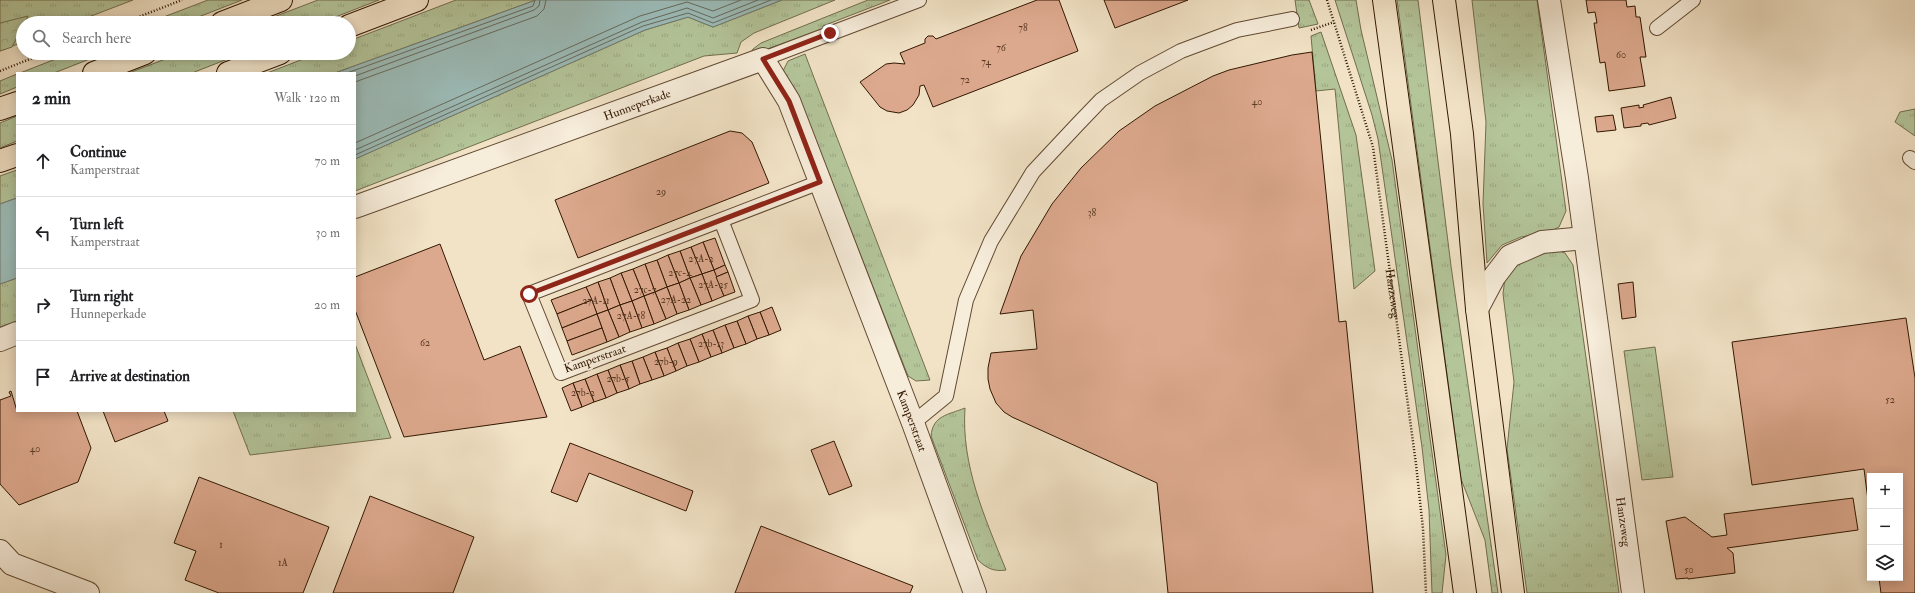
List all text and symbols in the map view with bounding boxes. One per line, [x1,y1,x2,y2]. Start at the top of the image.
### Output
search box [16,16,356,60]
house number: 78 [1018,22,1028,34]
route end [821,24,839,42]
icon: search [30,27,52,49]
text: Search here [62,29,131,48]
house number: 76 [996,42,1007,54]
house number: 60 [1616,49,1626,61]
house number: 74 [981,56,991,68]
house number: 72 [960,74,970,86]
street label: Hunneperkade [601,86,673,124]
text: 2 min [32,88,71,109]
text: Walk · 120 m [274,90,340,106]
house number: 40 [1252,96,1262,108]
text: Continue [70,143,126,162]
icon: ahead [32,150,54,172]
text: 70 m [315,153,340,169]
text: Kamperstraat [70,162,140,178]
house number: 29 [656,186,666,198]
house number: 38 [1088,207,1097,219]
text: Turn left [70,215,124,234]
icon: left [32,222,54,244]
text: 30 m [316,225,340,241]
text: Kamperstraat [70,234,140,250]
house number: 27A-2 [688,253,714,265]
house number: 27c-4 [668,267,692,279]
street label: Hanzeweg [1382,268,1404,321]
house number: 27A-25 [698,279,728,291]
house number: 27c-7 [634,284,657,296]
route start [520,285,538,303]
text: Turn right [70,287,133,306]
icon: right [32,294,54,316]
house number: 27A-22 [661,294,691,306]
house number: 27A-11 [582,295,610,307]
text: 20 m [314,297,340,313]
text: Hunneperkade [70,306,146,322]
house number: 27A-18 [617,310,646,322]
house number: 62 [420,337,430,349]
house number: 27b-13 [698,338,724,350]
street label: Kamperstraat [562,341,628,377]
house number: 27b-9 [654,356,678,368]
icon: arrive [32,366,54,388]
text: Arrive at destination [70,367,190,386]
house number: 27b-5 [606,373,630,385]
house number: 27b-2 [571,387,595,399]
street label: Kamperstraat [894,388,930,454]
house number: 52 [1885,394,1895,406]
house number: 40 [30,443,40,455]
map controls [1867,473,1903,581]
button: + [1867,473,1903,509]
street label: Hanzeweg [1613,496,1634,549]
button: − [1867,509,1903,545]
house number: 1 [219,539,223,551]
button: layers [1867,545,1903,581]
house number: 1A [278,557,289,569]
house number: 50 [1684,564,1694,576]

